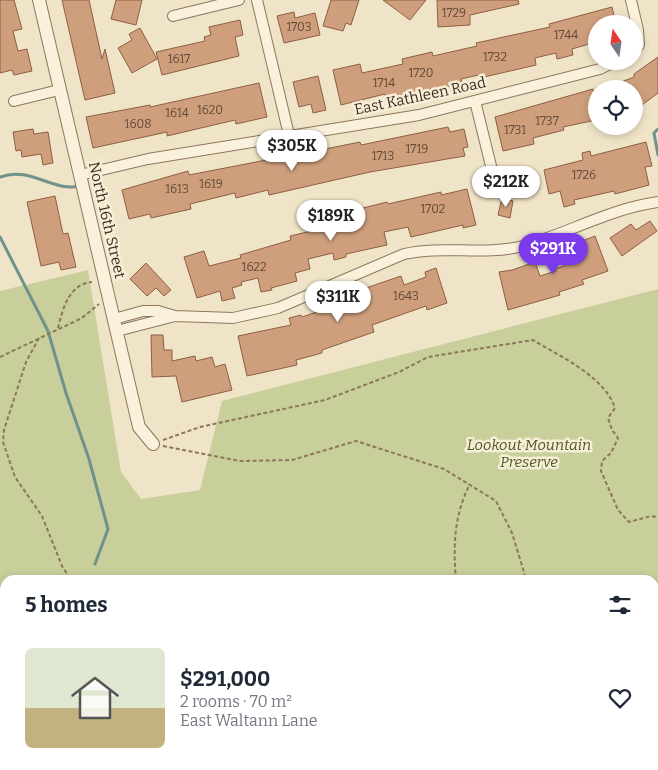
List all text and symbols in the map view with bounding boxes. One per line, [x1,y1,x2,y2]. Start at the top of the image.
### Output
house number: 1729 [442,6,466,20]
north arrow [588,15,642,70]
map controls [588,15,643,135]
house number: 1703 [286,20,312,34]
house number: 1744 [554,28,578,42]
house number: 1732 [483,50,507,64]
house number: 1617 [168,52,190,66]
house number: 1720 [409,66,433,80]
street label: East Kathleen Road [353,73,488,119]
house number: 1714 [373,76,395,90]
button: locate [588,80,643,135]
house number: 1620 [197,103,223,117]
house number: 1614 [165,106,189,120]
house number: 1737 [535,114,559,128]
house number: 1608 [125,117,151,131]
house number: 1731 [504,123,526,137]
pin: $305K [257,130,327,172]
text: $305K [267,136,317,155]
house number: 1719 [406,142,428,156]
house number: 1713 [372,149,394,163]
street label: North 16th Street [85,160,129,281]
pin: $212K [471,166,541,208]
house number: 1726 [572,168,596,182]
text: $212K [483,172,529,191]
house number: 1619 [199,177,223,191]
house number: 1613 [165,182,189,196]
pin: $189K [296,200,366,242]
house number: 1702 [421,202,445,216]
text: $189K [307,206,355,225]
pin: $291K [518,232,588,275]
text: $291K [530,239,576,258]
house number: 1622 [242,260,266,274]
pin: $311K [303,280,373,323]
text: $311K [316,287,360,306]
house number: 1643 [393,289,419,303]
park label: Lookout Mountain Preserve [467,436,591,471]
icon: filters [606,591,634,619]
text: 5 homes [25,592,108,618]
text: $291,000 [180,666,270,692]
icon: home [65,668,125,728]
icon: heart [606,684,634,712]
text: 2 rooms · 70 m² [180,692,292,711]
text: East Waltann Lane [180,711,318,730]

